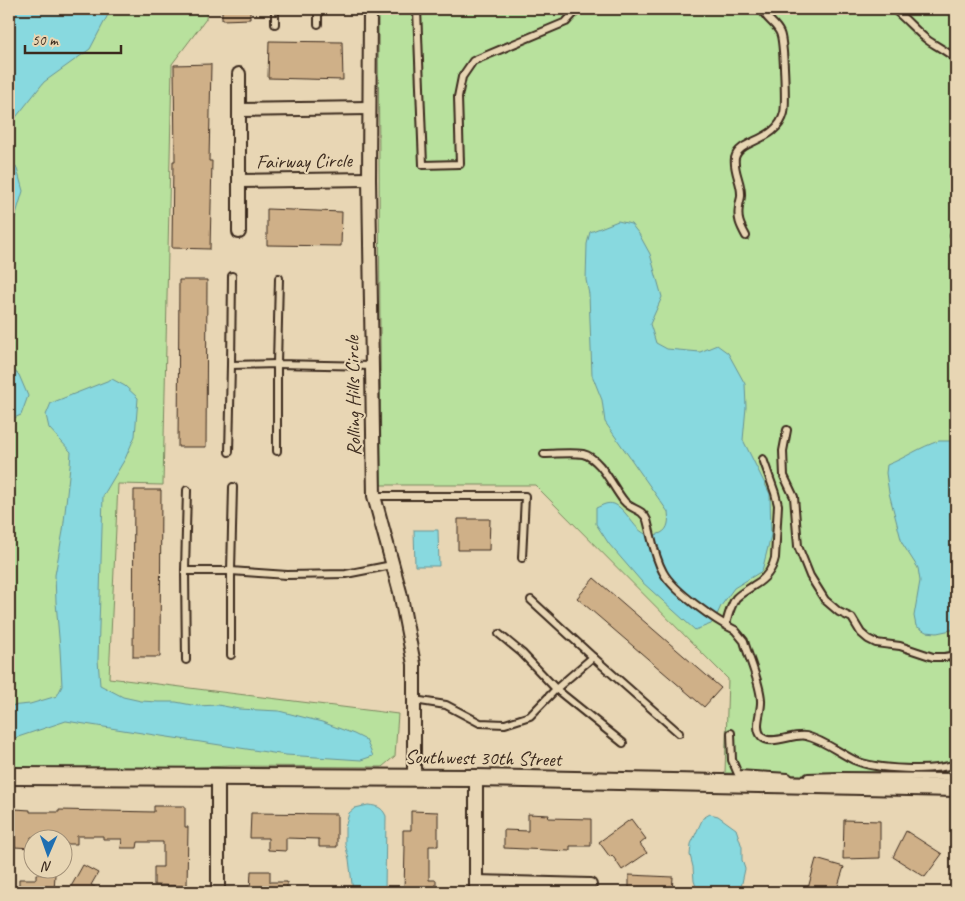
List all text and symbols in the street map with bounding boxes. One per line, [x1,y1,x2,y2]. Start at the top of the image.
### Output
scale bar [25,22,121,54]
text: 50 m [32,31,59,50]
street label: Fairway Circle [256,148,354,174]
street label: Rolling Hills Circle [339,334,367,456]
street label: Southwest 30th Street [405,744,564,772]
north arrow [22,828,72,878]
text: N [41,858,52,875]

